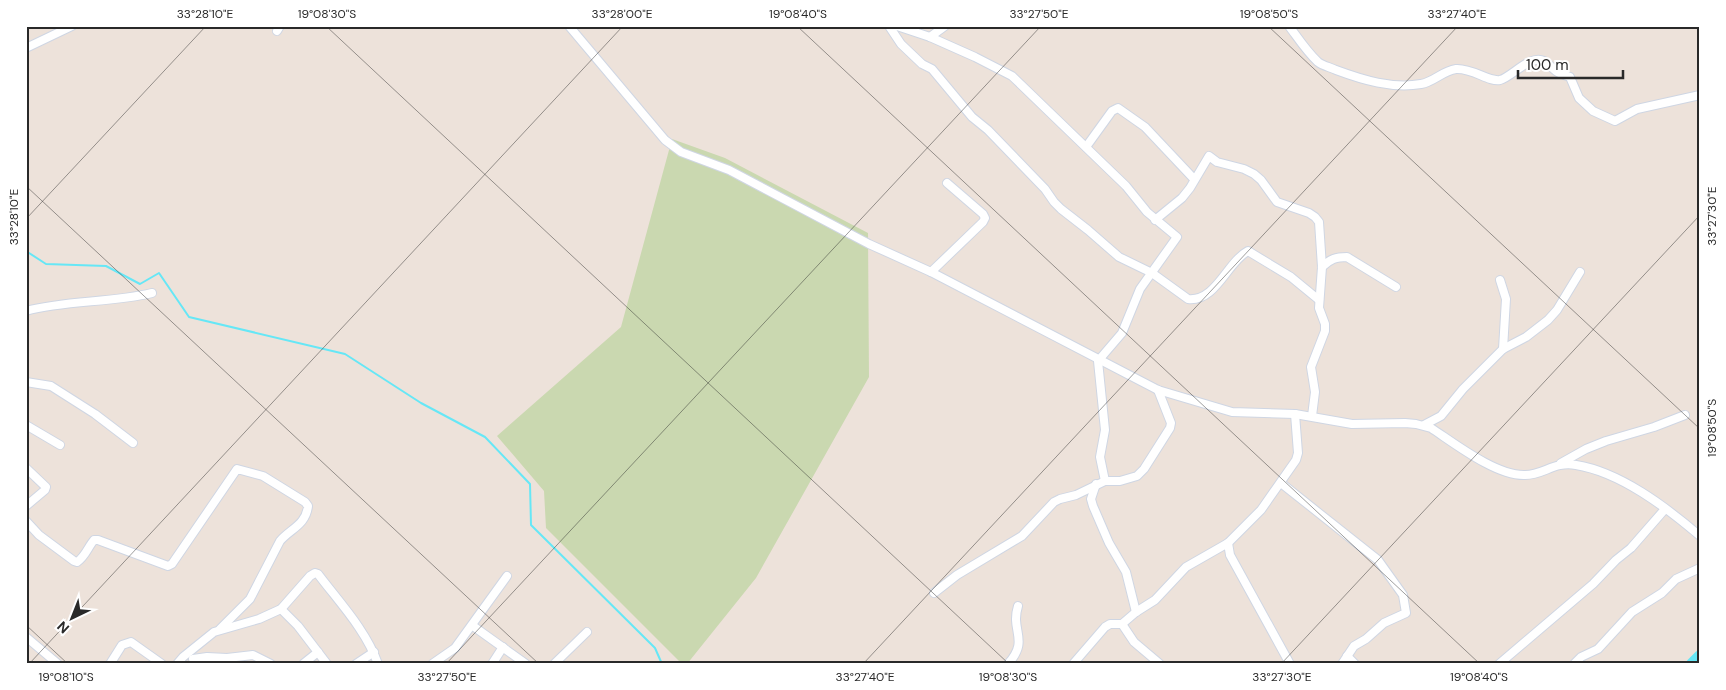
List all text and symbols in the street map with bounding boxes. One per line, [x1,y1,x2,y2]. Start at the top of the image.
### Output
text: 33°28'10"E [177,6,233,22]
text: 19°08'30"S [298,6,356,22]
text: 33°28'00"E [592,6,653,22]
text: 19°08'40"S [769,6,827,22]
text: 33°27'50"E [1009,6,1069,22]
text: 19°08'50"S [1240,6,1298,22]
text: 33°27'40"E [1428,6,1487,22]
scale bar [1518,48,1624,80]
text: 100 m [1526,55,1569,75]
text: 33°27'30"E [1704,186,1720,246]
text: 33°28'10"E [6,189,22,245]
text: 19°08'50"S [1704,399,1720,457]
north arrow [48,592,98,642]
text: N [53,617,73,638]
text: 19°08'10"S [38,669,94,685]
text: 33°27'50"E [417,669,477,685]
text: 33°27'40"E [836,669,895,685]
text: 19°08'30"S [979,669,1037,685]
text: 33°27'30"E [1252,669,1312,685]
text: 19°08'40"S [1450,669,1508,685]

